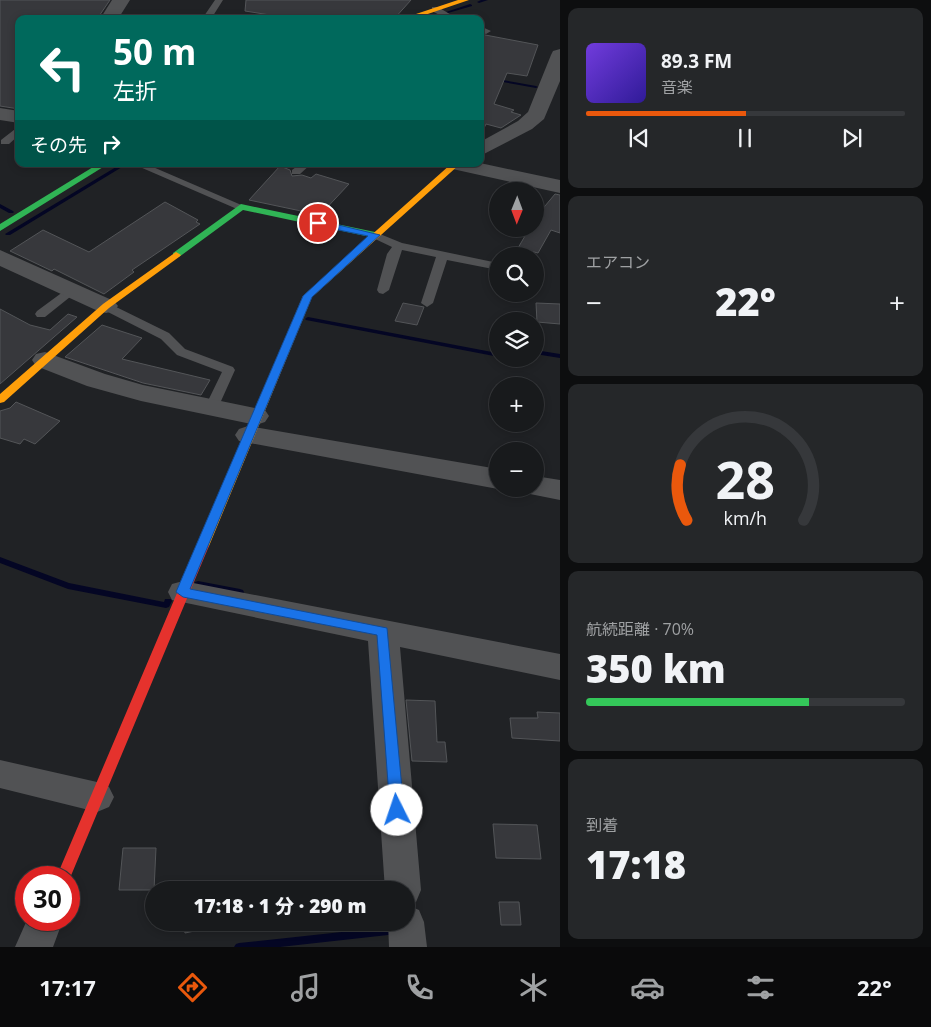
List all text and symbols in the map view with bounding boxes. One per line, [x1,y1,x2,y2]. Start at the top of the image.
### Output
text: 50 m [113,28,196,75]
icon: left [30,35,95,100]
text: 89.3 FM [661,48,732,74]
text: 左折 [113,75,157,105]
text: 音楽 [661,76,693,98]
icon: previous [625,124,653,152]
icon: pause [731,124,759,152]
icon: next [838,124,866,152]
icon: right [97,130,125,158]
text: その先 [30,132,87,158]
north arrow [489,182,544,238]
map controls [489,182,544,497]
pin [297,202,339,244]
icon: arrive [304,209,332,237]
button: search [489,247,544,302]
text: エアコン [586,251,650,273]
text: 22° [715,275,776,327]
text: − [586,283,602,321]
text: + [889,283,905,321]
button: layers [489,312,544,367]
button: + [489,377,544,432]
button: − [489,442,544,497]
text: 28 [716,443,775,514]
text: km/h [724,506,767,530]
text: 航続距離 · 70% [586,618,694,640]
text: 350 km [586,642,726,694]
position arrow [370,783,422,835]
text: 到着 [586,814,618,836]
text: 17:18 [586,838,686,890]
speed limit sign: 30 [15,866,80,931]
text: 17:18 · 1 分 · 290 m [193,893,367,919]
icon: directions [175,970,210,1005]
icon: music [288,970,323,1005]
icon: phone [402,970,437,1005]
icon: climate [516,970,551,1005]
icon: car [630,970,665,1005]
icon: filters [743,970,778,1005]
text: 17:17 [39,972,96,1002]
text: 22° [857,972,892,1002]

